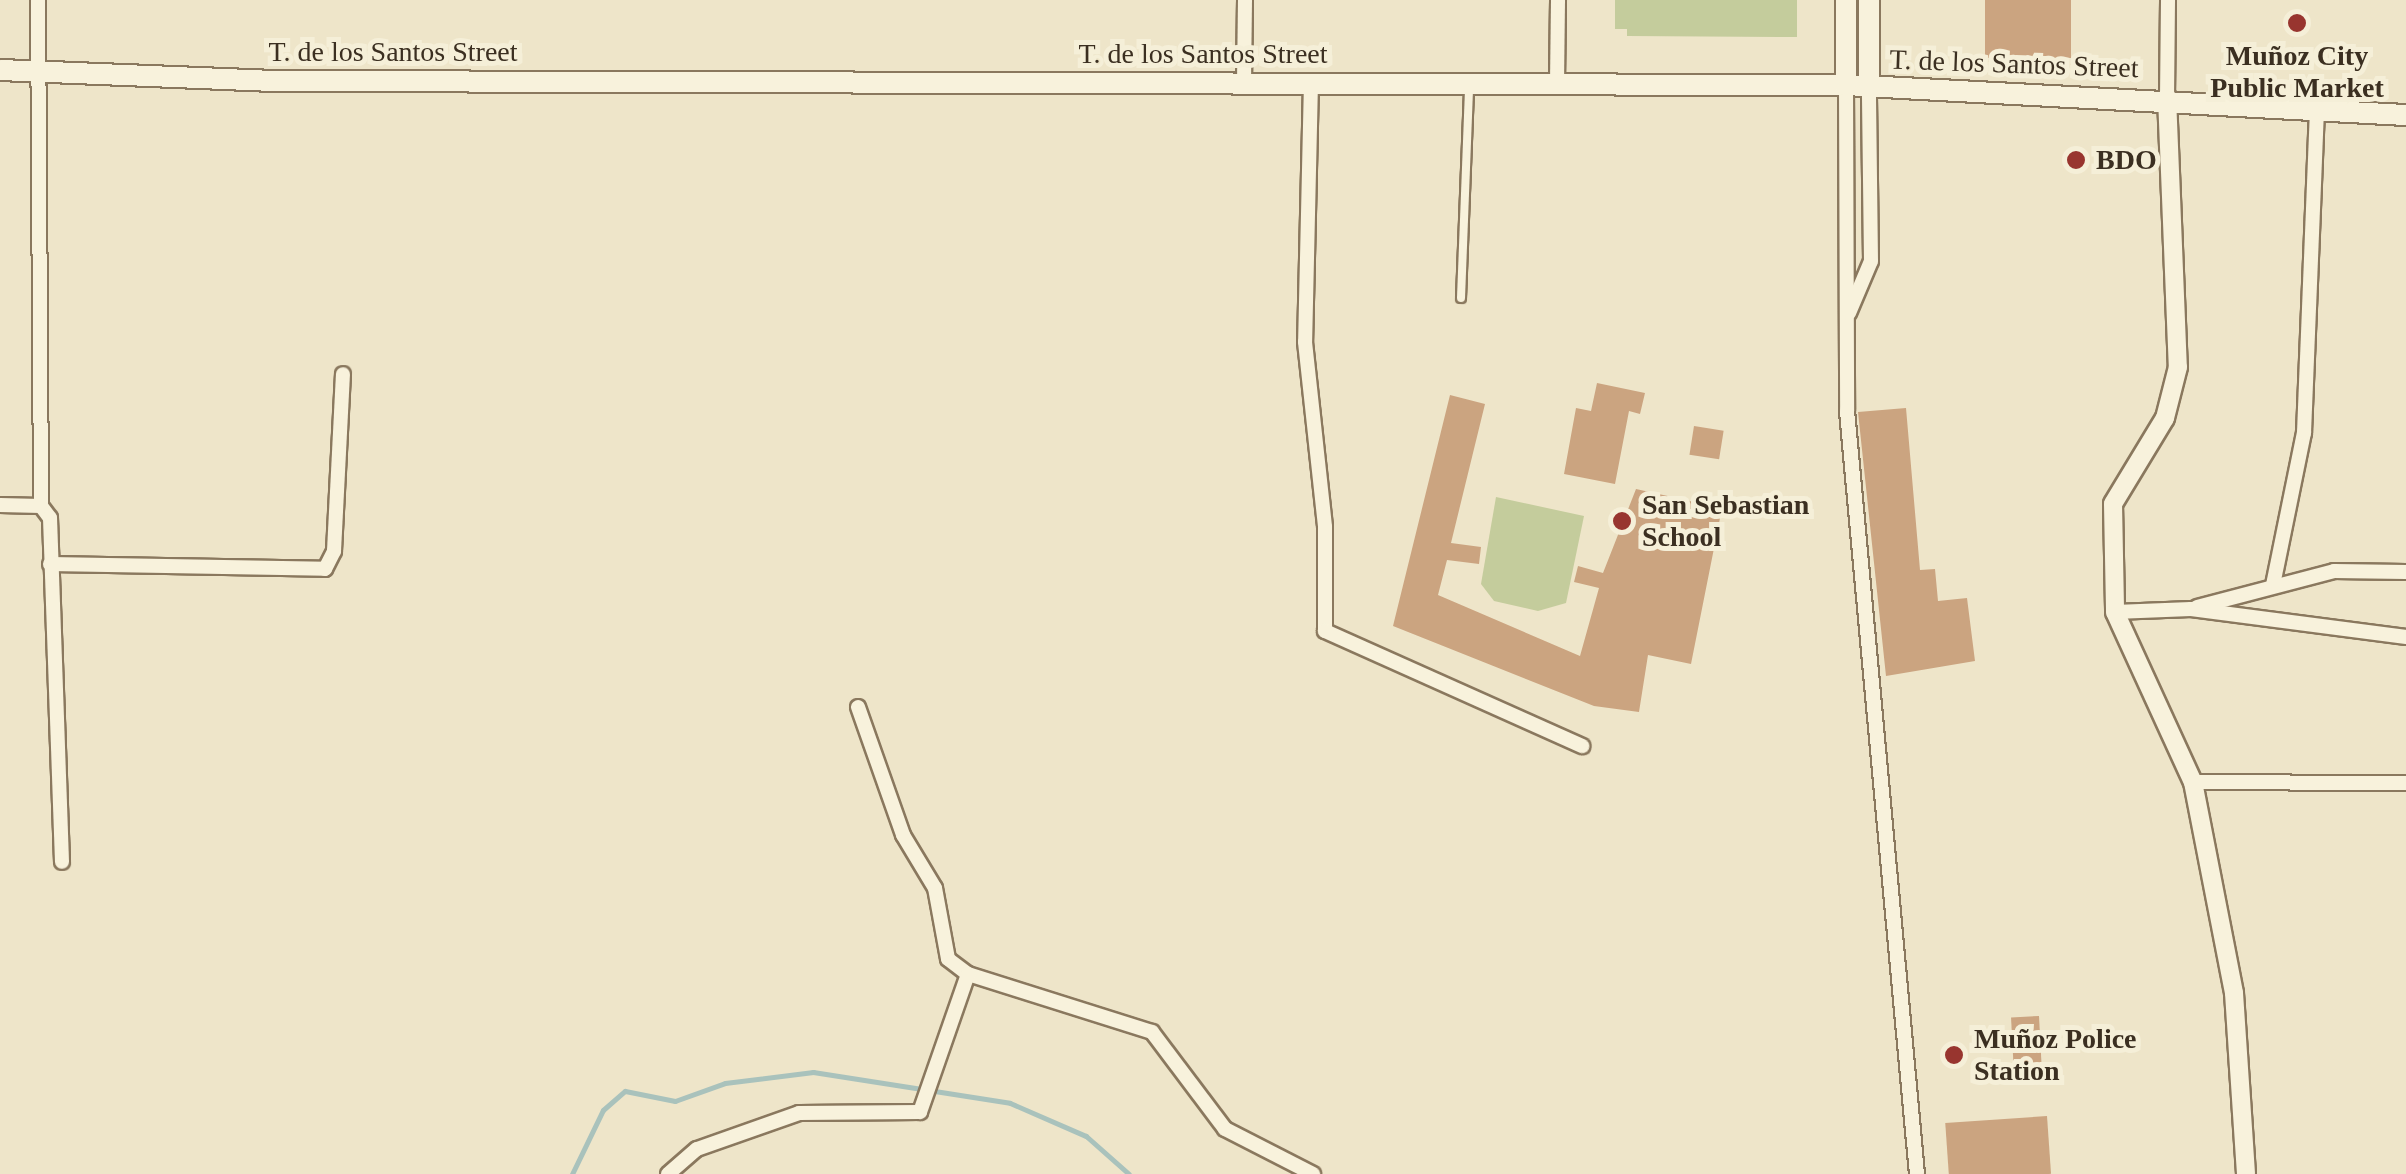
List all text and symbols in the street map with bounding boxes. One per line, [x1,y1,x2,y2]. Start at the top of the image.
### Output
marker: Muñoz City Public Market [2286,12,2308,34]
street label: T. de los Santos Street [268,35,518,69]
street label: T. de los Santos Street [1078,37,1328,71]
place label: Muñoz City Public Market [2210,39,2384,105]
street label: T. de los Santos Street [1889,43,2139,85]
place label: BDO [2096,143,2157,177]
marker: BDO [2065,149,2087,171]
place label: San Sebastian School [1642,488,1809,554]
marker: San Sebastian School [1611,510,1633,532]
place label: Muñoz Police Station [1974,1022,2137,1088]
marker: Muñoz Police Station [1943,1044,1965,1066]

